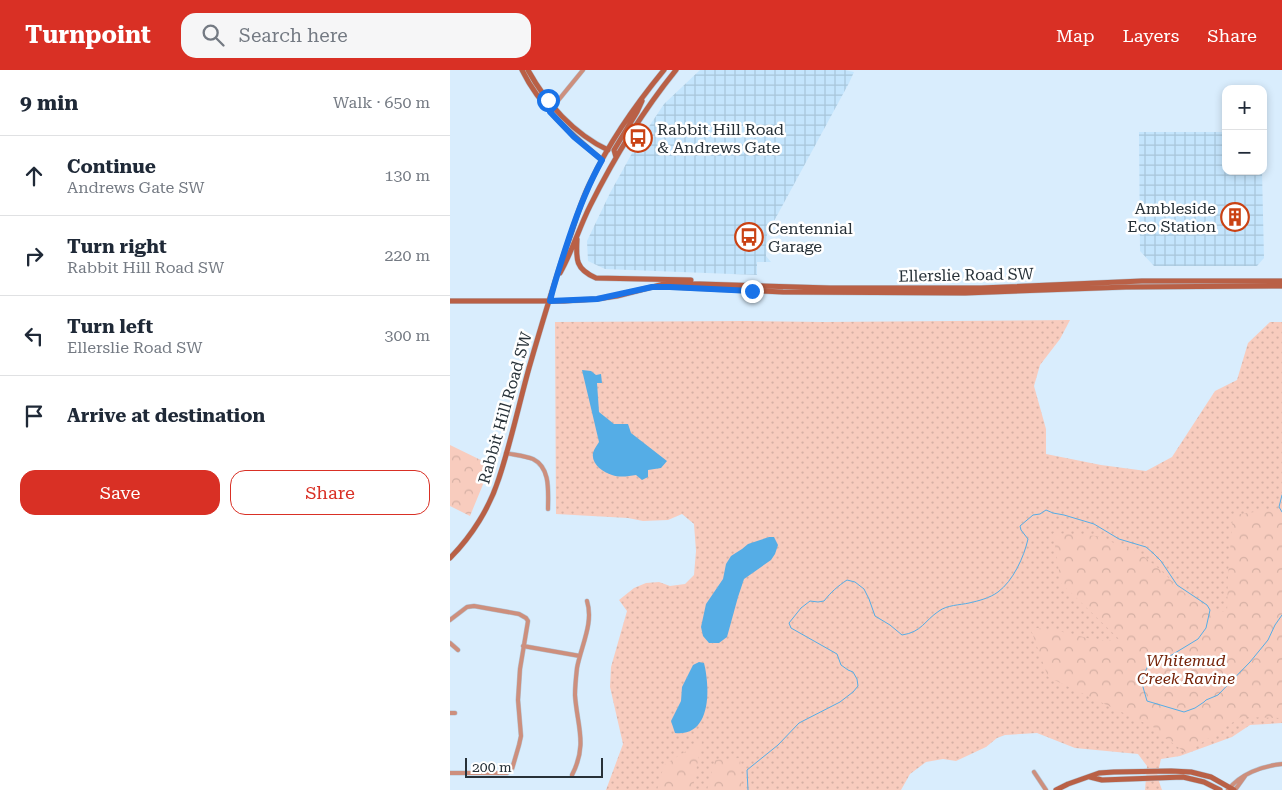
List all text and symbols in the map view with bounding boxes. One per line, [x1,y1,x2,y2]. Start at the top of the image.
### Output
search box [181,13,531,58]
text: Turnpoint [25,21,151,49]
icon: search [199,21,227,49]
text: Search here [239,24,348,47]
text: Map [1056,25,1095,46]
text: Layers [1123,25,1179,46]
text: Share [1207,25,1257,46]
map controls [1222,85,1267,175]
button: + [1222,85,1267,130]
route start [537,89,560,112]
text: 9 min [20,91,78,115]
text: Walk · 650 m [333,93,430,112]
place label: Rabbit Hill Road & Andrews Gate [657,120,784,157]
bus stop icon: Rabbit Hill Road & Andrews Gate [623,123,653,153]
button: − [1222,130,1267,175]
text: Continue [67,155,156,178]
icon: ahead [20,162,48,190]
text: 130 m [384,166,430,185]
text: Andrews Gate SW [67,178,204,197]
place label: Ambleside Eco Station [1127,199,1216,236]
building icon: Ambleside Eco Station [1220,202,1250,232]
place label: Centennial Garage [768,219,853,256]
bus stop icon: Centennial Garage [734,222,764,252]
text: Turn right [67,235,167,258]
icon: right [20,242,48,270]
text: 220 m [384,246,430,265]
text: Rabbit Hill Road SW [67,258,224,277]
street label: Ellerslie Road SW [898,264,1035,286]
route end [741,280,764,303]
text: Turn left [67,315,153,338]
icon: left [20,322,48,350]
text: 300 m [384,326,430,345]
street label: Rabbit Hill Road SW [474,329,536,486]
text: Ellerslie Road SW [67,338,202,357]
icon: arrive [20,402,48,430]
text: Arrive at destination [67,404,265,427]
button: Save [20,470,220,515]
button: Share [230,470,430,515]
park label: Whitemud Creek Ravine [1137,651,1235,688]
scale bar [465,755,602,778]
text: 200 m [472,759,512,775]

